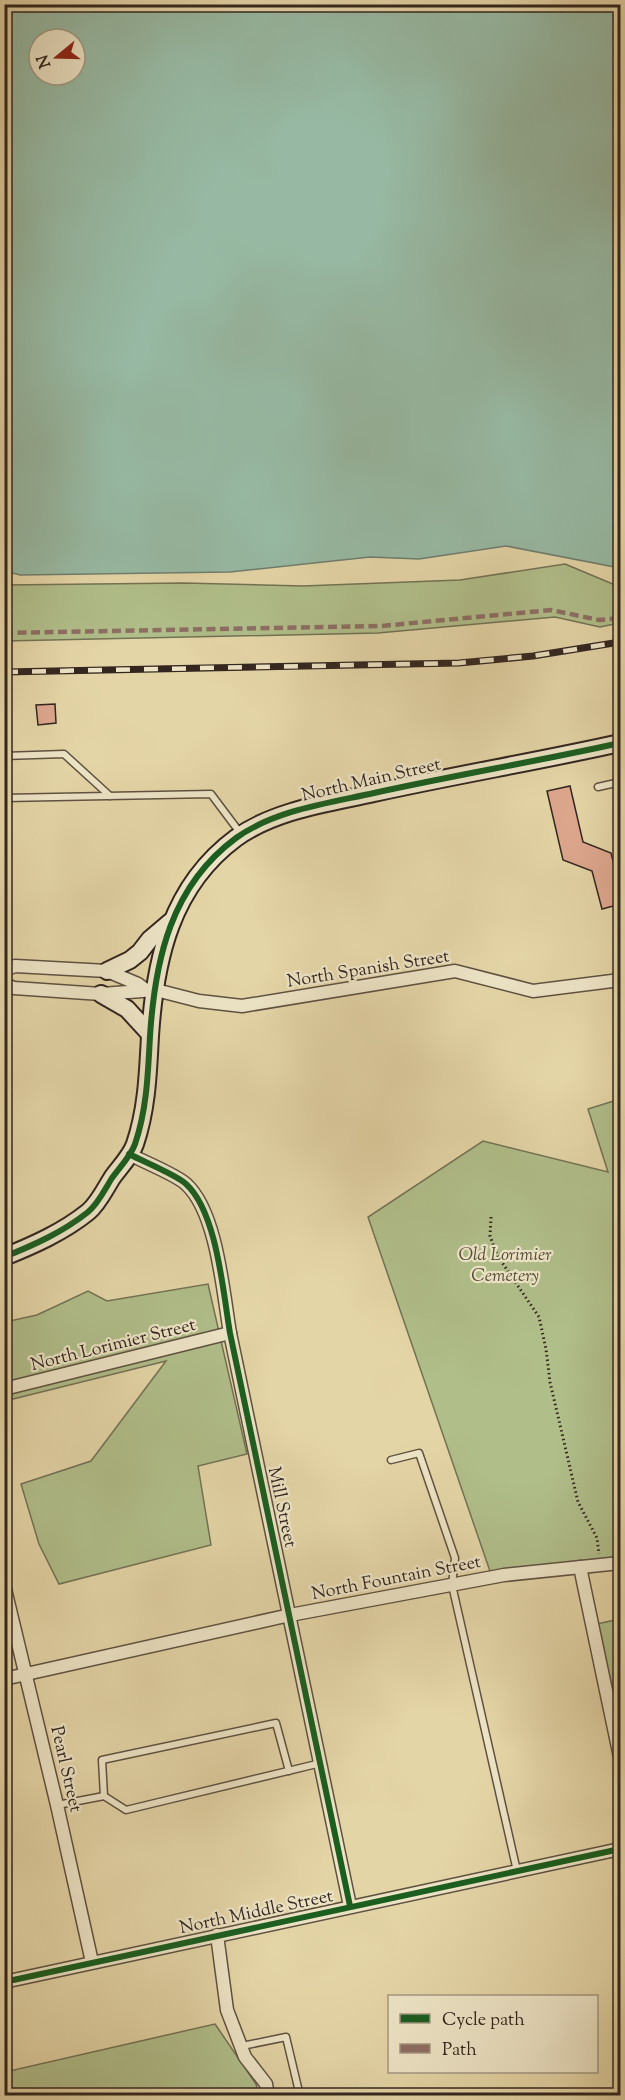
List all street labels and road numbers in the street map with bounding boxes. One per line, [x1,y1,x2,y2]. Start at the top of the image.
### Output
street label: North Main Street [299,752,444,810]
street label: North Spanish Street [285,944,451,996]
street label: North Lorimier Street [28,1313,199,1379]
street label: Mill Street [260,1465,302,1550]
street label: North Fountain Street [309,1550,483,1608]
street label: Pearl Street [43,1724,88,1815]
street label: North Middle Street [177,1884,336,1942]

